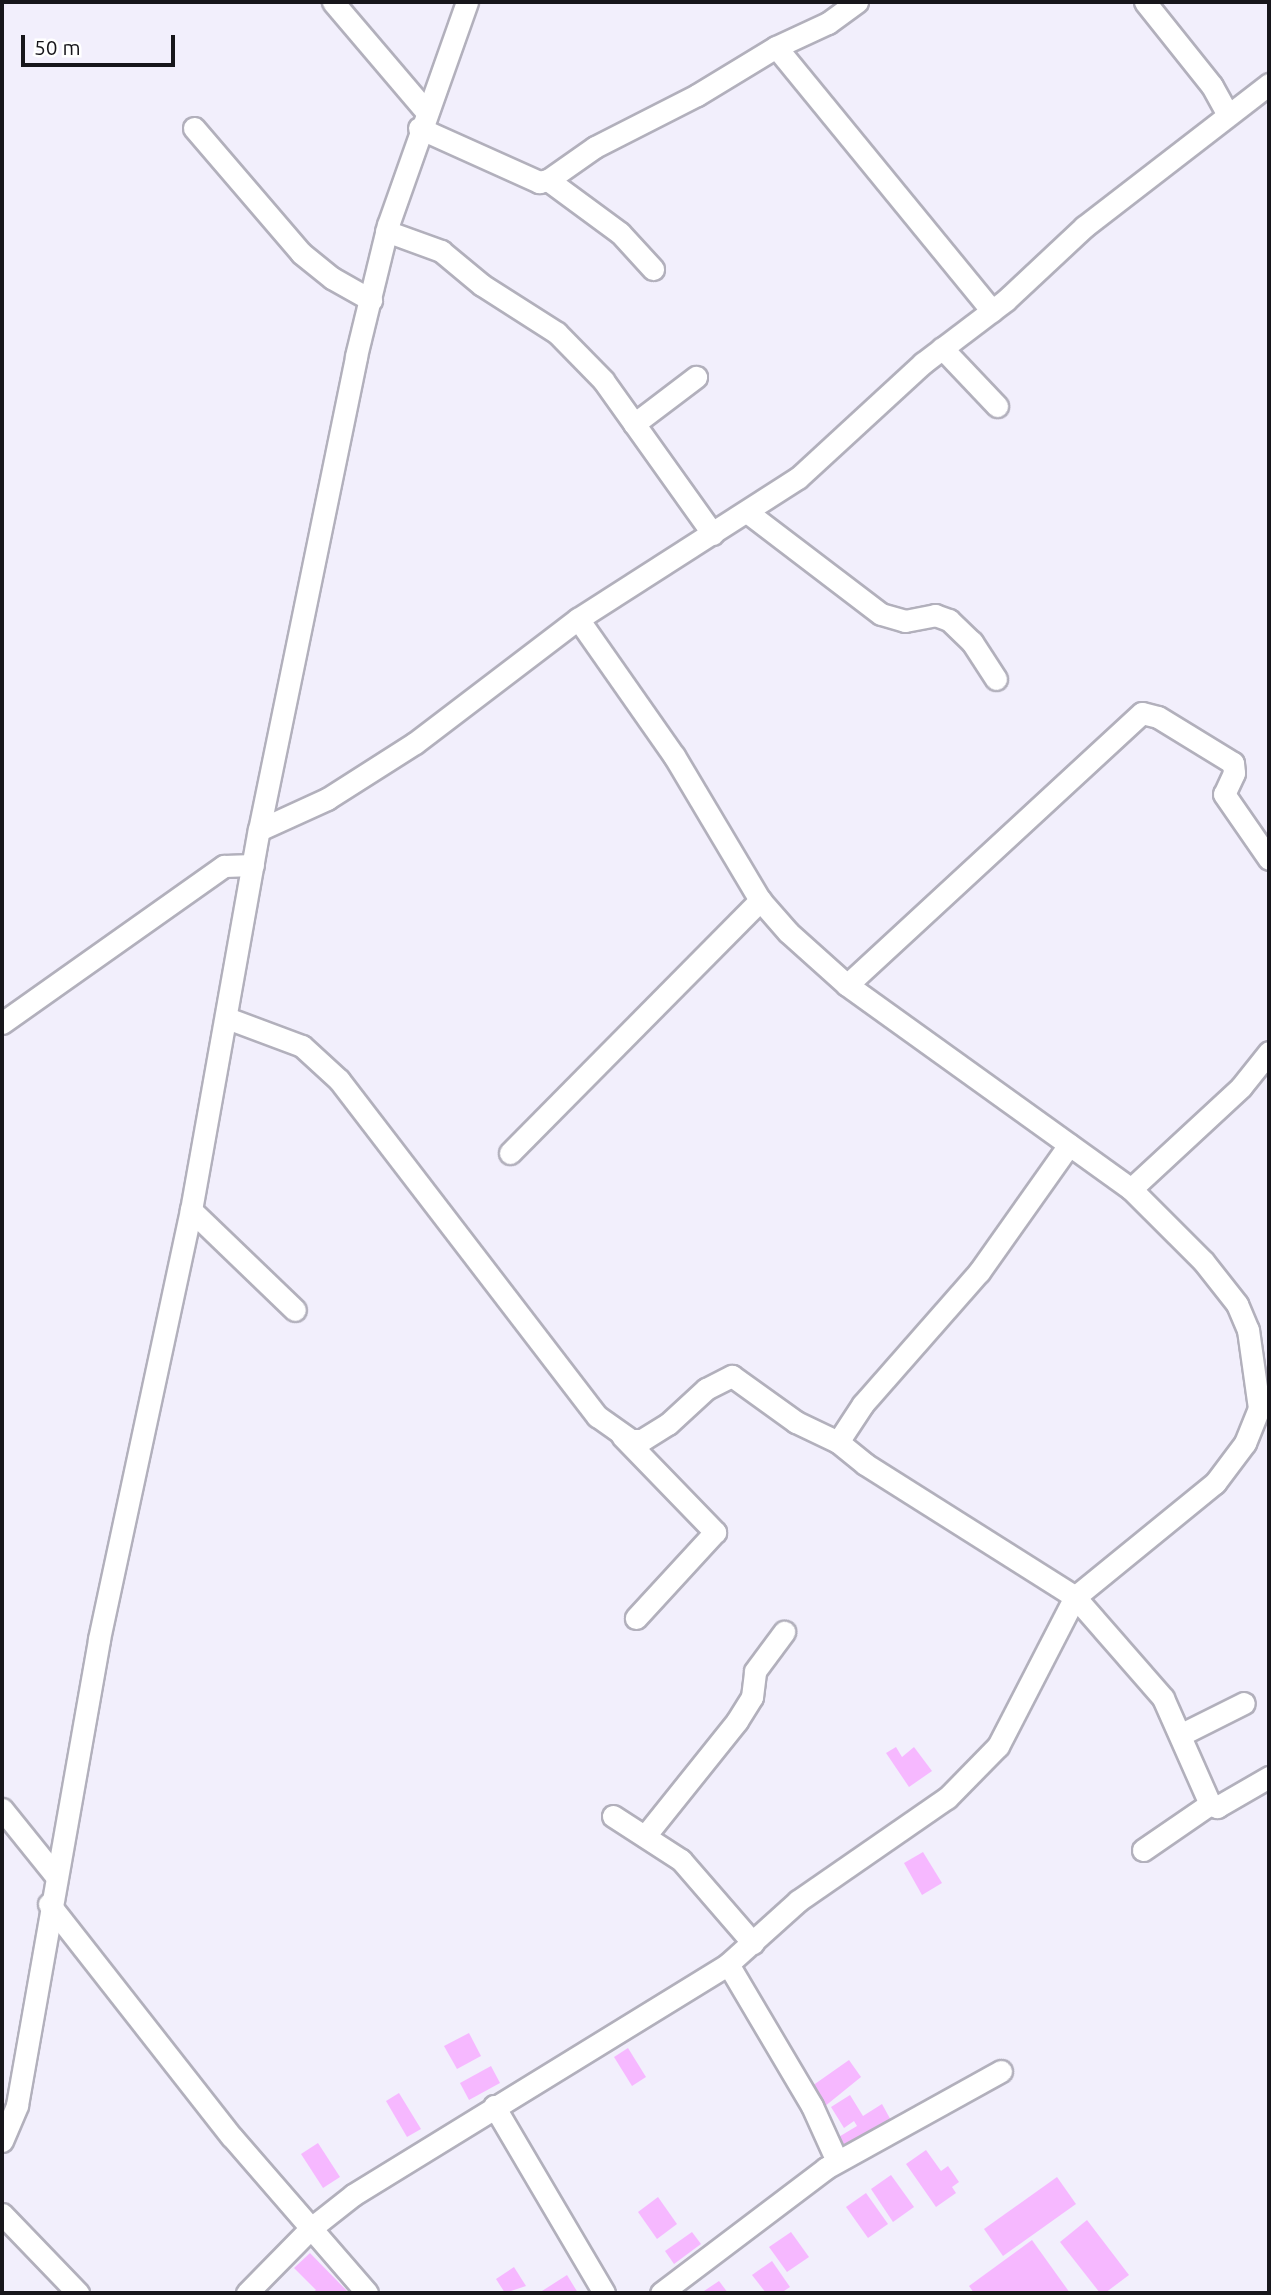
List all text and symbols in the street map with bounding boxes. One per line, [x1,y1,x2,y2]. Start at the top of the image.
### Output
scale bar [24,21,178,65]
text: 50 m [34,35,81,59]

